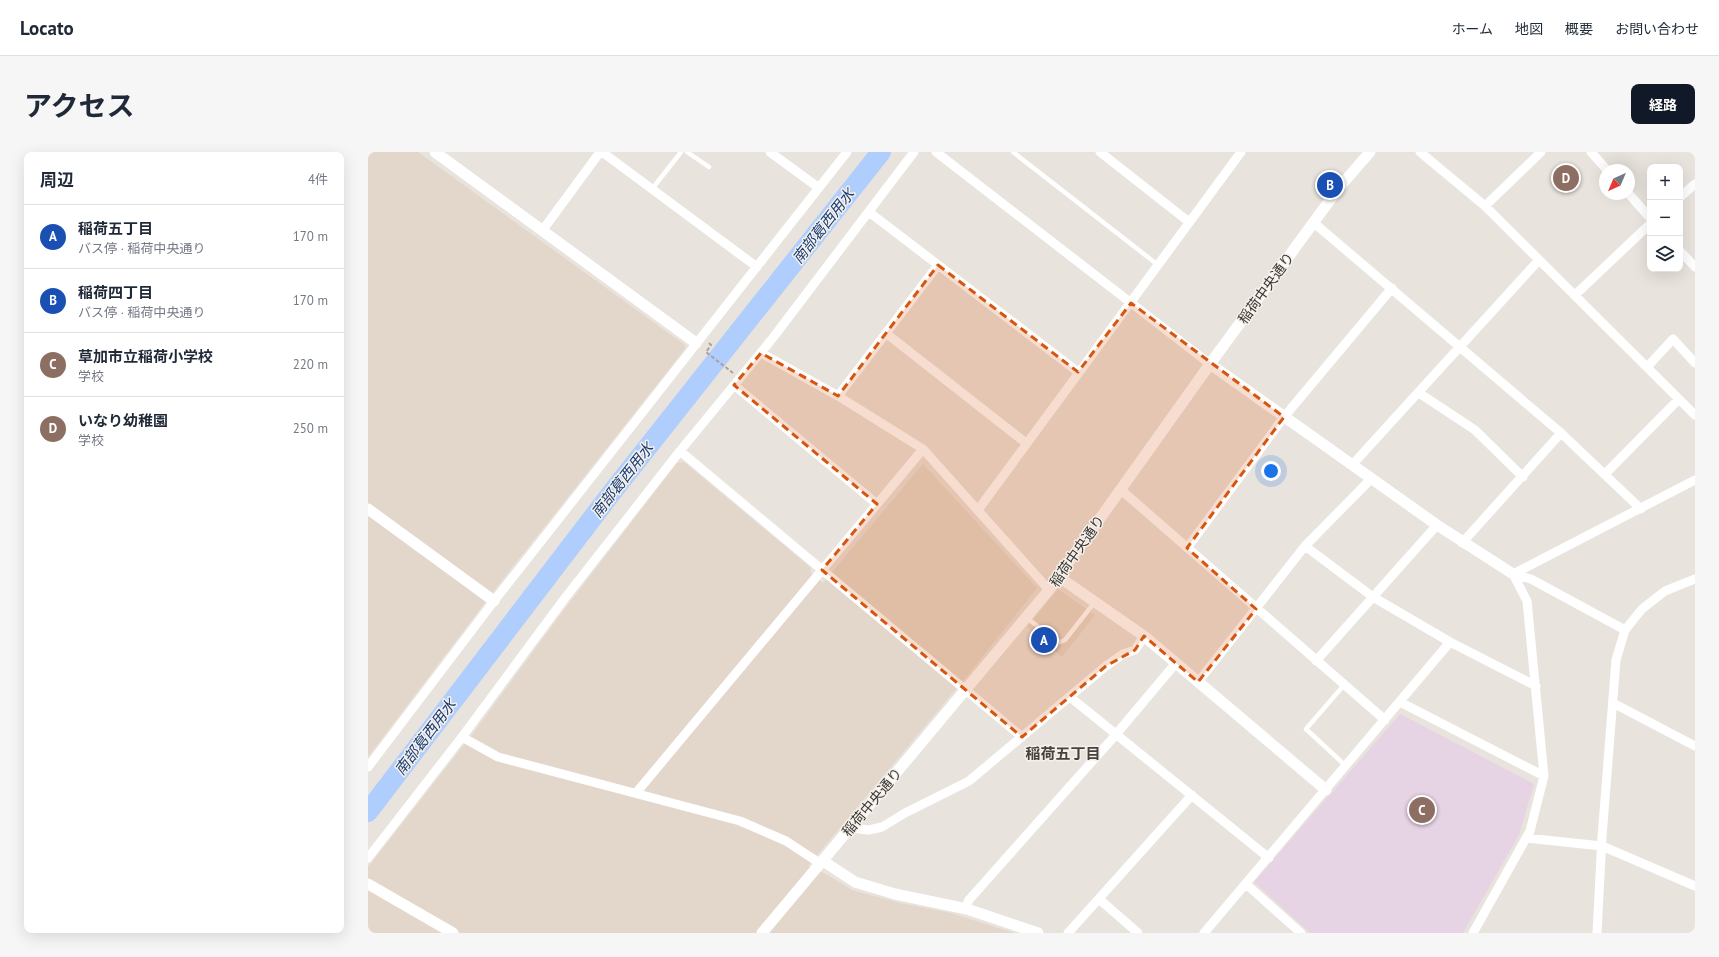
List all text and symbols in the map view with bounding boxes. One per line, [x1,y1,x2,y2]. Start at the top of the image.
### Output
text: Locato [20,16,74,40]
text: ホーム [1451,20,1493,38]
text: 地図 [1515,20,1543,38]
text: 概要 [1565,20,1593,38]
text: お問い合わせ [1615,20,1699,38]
button: 経路 [1631,84,1695,124]
text: アクセス [24,87,135,124]
pin: D [1553,163,1579,193]
north arrow [1599,164,1635,200]
map controls [1647,164,1683,272]
button: + [1647,164,1683,200]
text: 周辺 [40,169,74,191]
pin: B [1317,170,1343,200]
text: 4件 [308,171,328,188]
water label: 南部葛西用水 [788,183,859,267]
button: − [1647,200,1683,236]
text: 稲荷五丁目 [78,219,153,238]
text: A [49,228,57,245]
text: 170 m [293,228,328,245]
button: layers [1647,236,1683,272]
text: バス停 · 稲荷中央通り [78,240,205,257]
street label: 稲荷中央通り [1234,249,1298,327]
text: 稲荷四丁目 [78,283,153,302]
text: B [49,292,57,309]
text: 170 m [293,292,328,309]
text: バス停 · 稲荷中央通り [78,304,205,321]
text: 草加市立稲荷小学校 [78,347,213,366]
text: C [49,356,57,373]
text: 220 m [293,356,328,373]
text: 学校 [78,368,104,385]
text: いなり幼稚園 [78,411,168,430]
text: D [49,420,57,437]
text: 250 m [293,420,328,437]
text: 学校 [78,432,104,449]
water label: 南部葛西用水 [587,437,658,521]
your location [1261,461,1281,481]
street label: 稲荷中央通り [1046,511,1108,591]
pin: A [1031,625,1057,655]
water label: 南部葛西用水 [390,694,461,779]
district label: 稲荷五丁目 [1025,744,1101,763]
street label: 稲荷中央通り [838,764,906,840]
pin: C [1409,795,1435,825]

